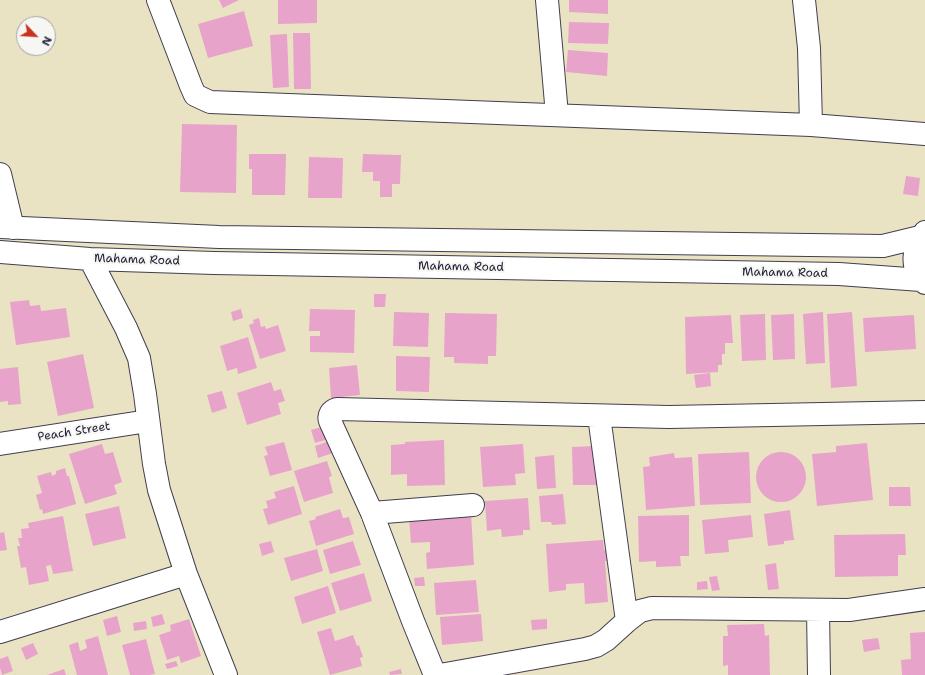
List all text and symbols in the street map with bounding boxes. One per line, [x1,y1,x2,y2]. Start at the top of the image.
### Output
north arrow [16,16,56,56]
text: N [38,34,55,48]
street label: Mahama Road [94,251,180,269]
street label: Mahama Road [418,259,504,275]
street label: Mahama Road [742,265,828,281]
street label: Peach Street [37,419,111,445]

